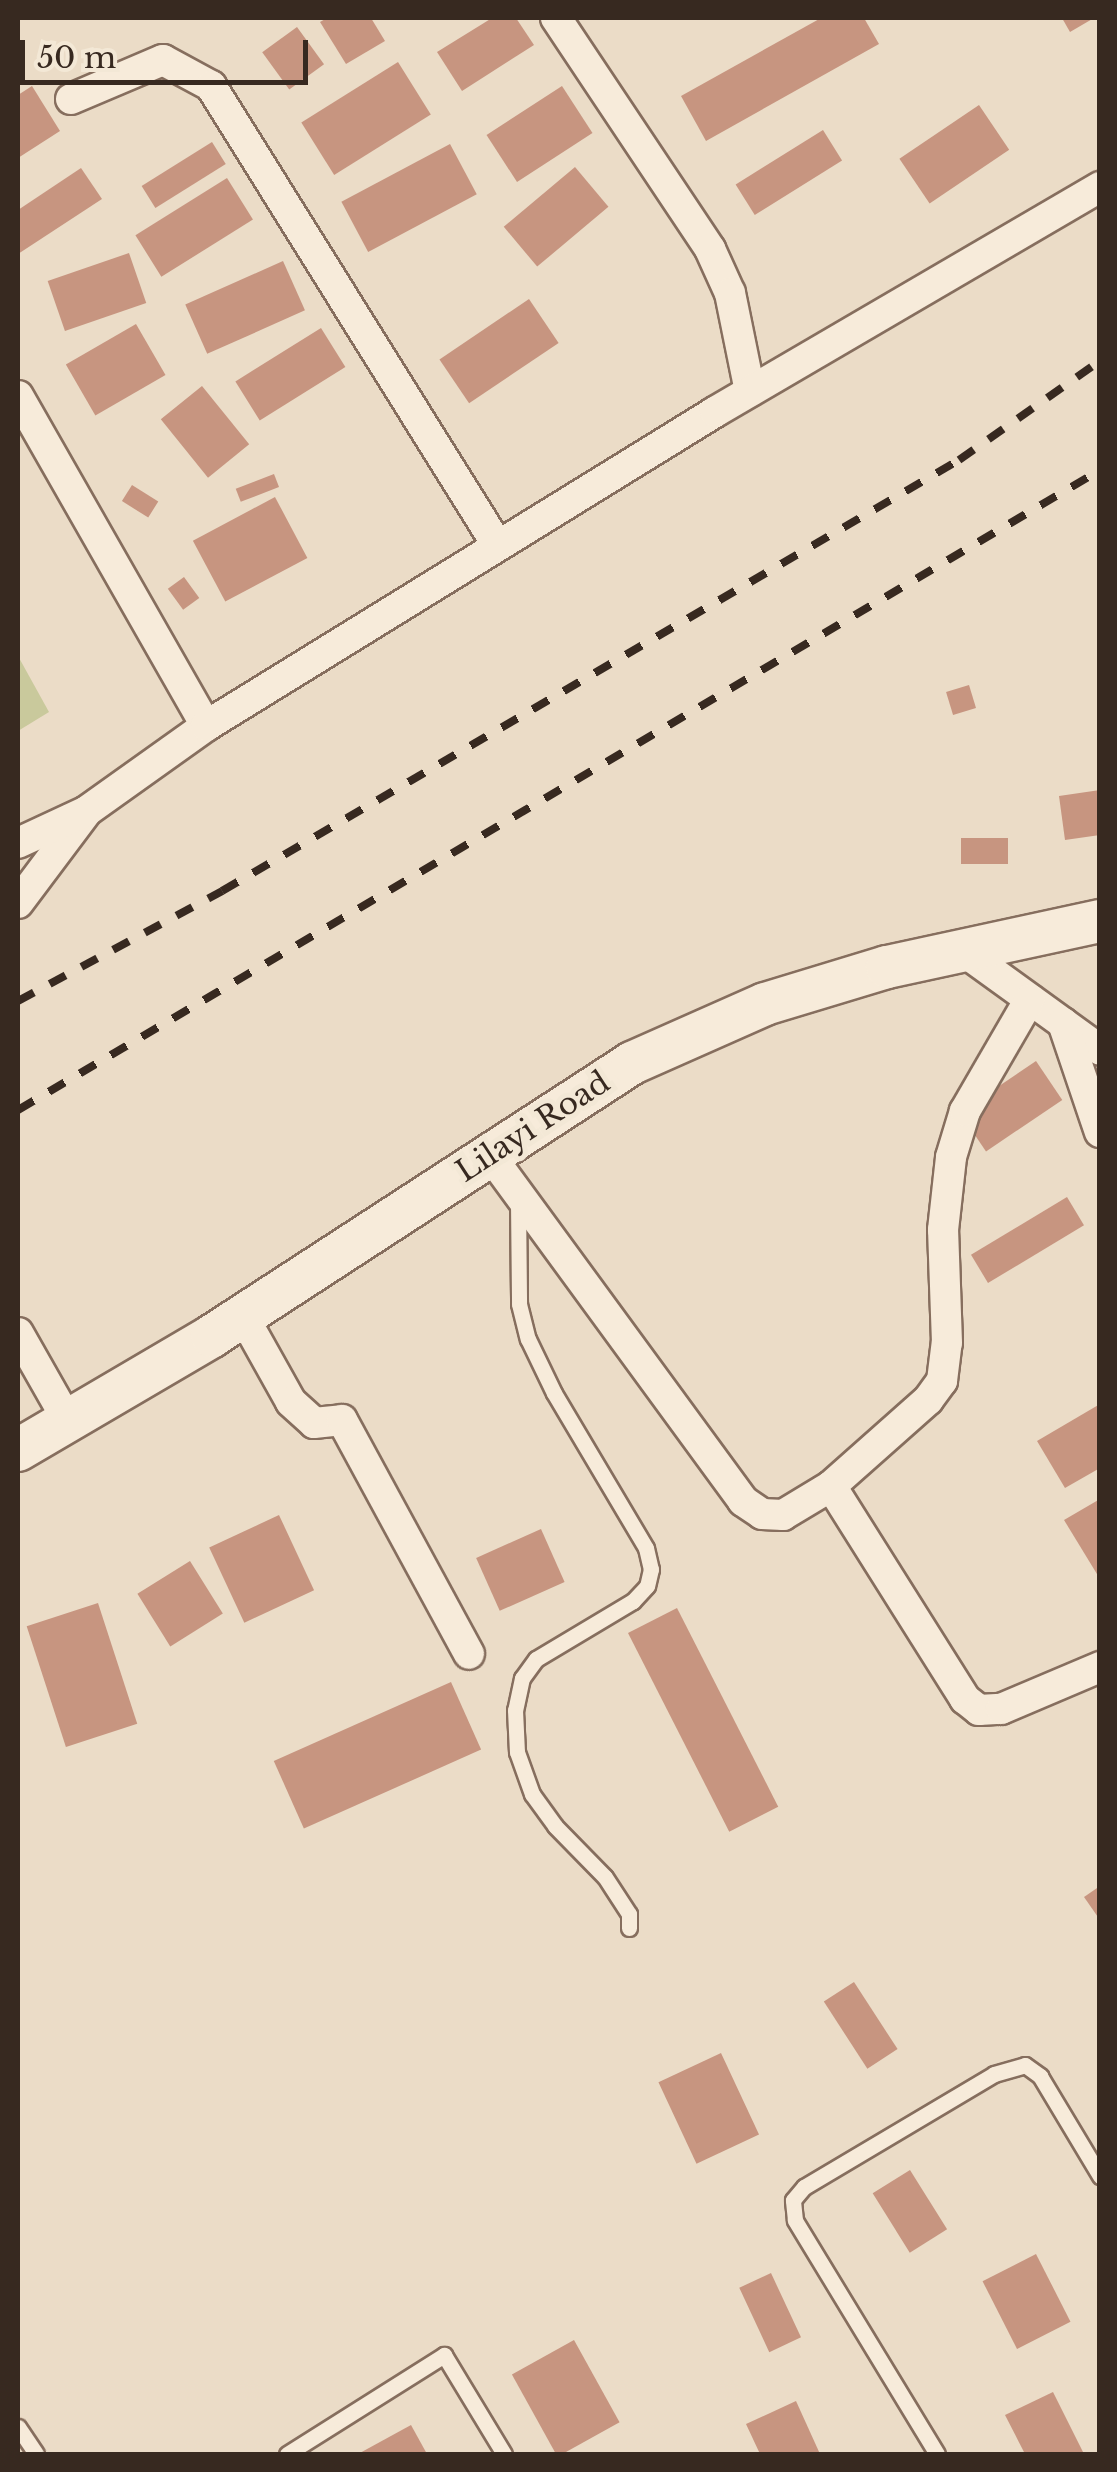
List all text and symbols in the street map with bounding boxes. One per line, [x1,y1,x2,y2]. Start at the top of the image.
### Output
scale bar [25,20,312,82]
text: 50 m [37,39,116,76]
street label: Lilayi Road [450,1064,616,1190]

